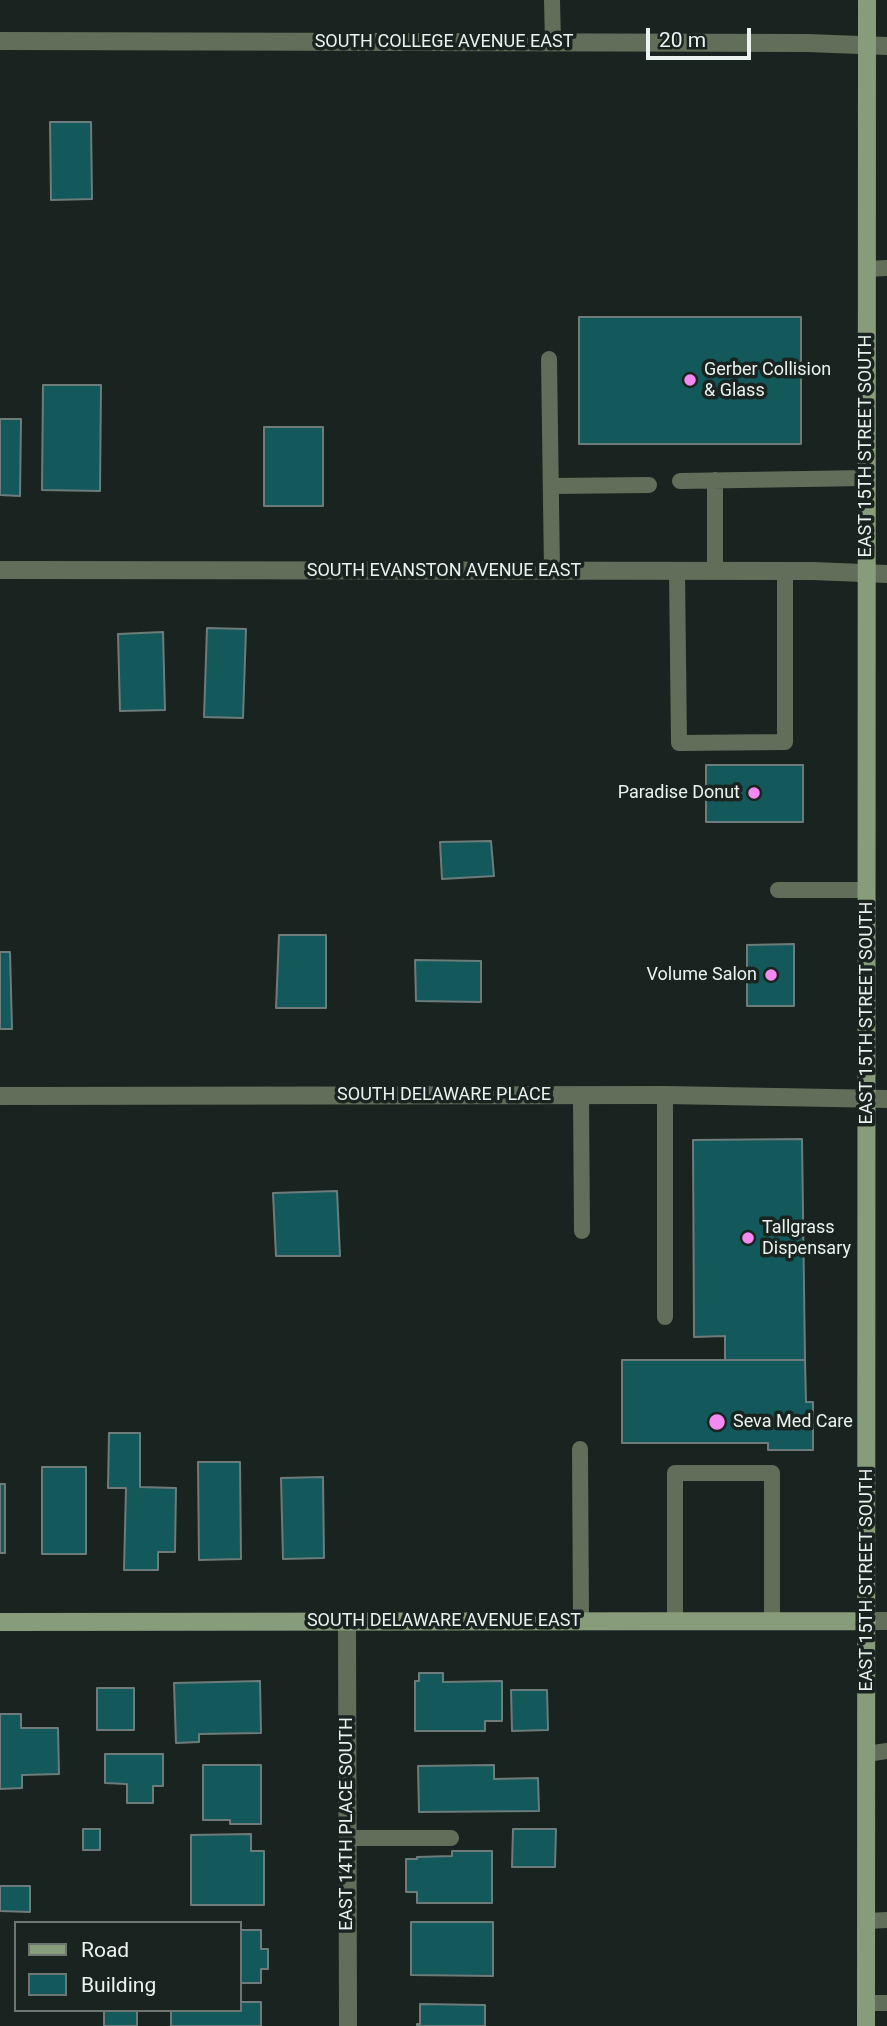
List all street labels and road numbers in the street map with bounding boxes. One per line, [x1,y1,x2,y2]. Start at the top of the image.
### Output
street label: SOUTH COLLEGE AVENUE EAST [315,31,573,53]
street label: EAST 15TH STREET SOUTH [855,335,877,557]
street label: SOUTH EVANSTON AVENUE EAST [307,560,581,582]
street label: EAST 15TH STREET SOUTH [856,902,878,1124]
street label: SOUTH DELAWARE PLACE [337,1084,551,1106]
street label: EAST 15TH STREET SOUTH [856,1469,878,1691]
street label: SOUTH DELAWARE AVENUE EAST [307,1610,581,1632]
street label: EAST 14TH PLACE SOUTH [336,1717,358,1931]

